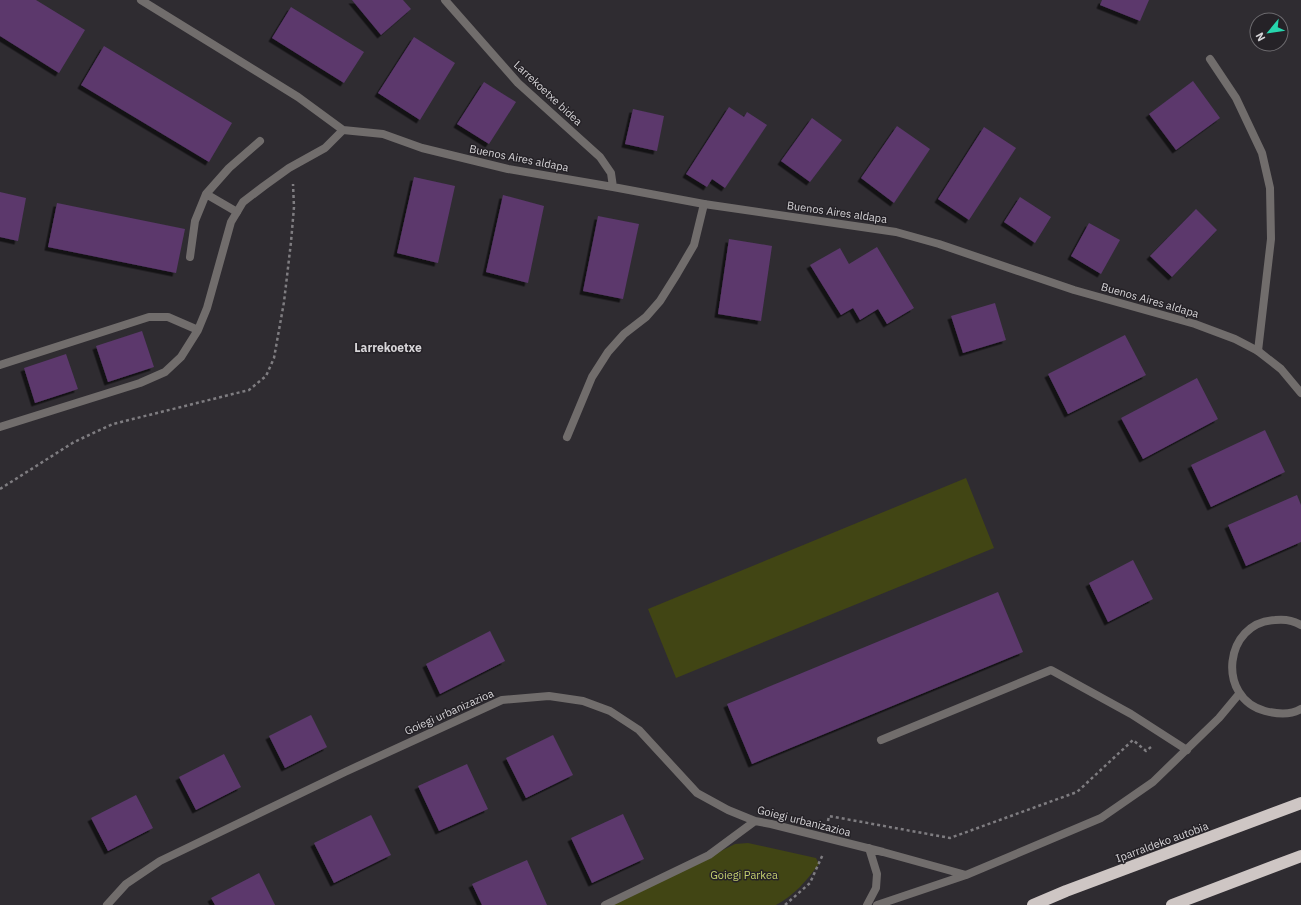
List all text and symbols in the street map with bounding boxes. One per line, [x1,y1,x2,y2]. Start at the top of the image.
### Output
north arrow [1249,12,1289,52]
text: N [1252,30,1268,44]
street label: Larrekoetxe bidea [511,58,585,128]
street label: Buenos Aires aldapa [468,141,570,175]
street label: Buenos Aires aldapa [786,198,888,226]
street label: Buenos Aires aldapa [1100,279,1201,321]
district label: Larrekoetxe [354,340,422,355]
street label: Goiegi urbanizazioa [402,686,496,738]
street label: Goiegi urbanizazioa [756,803,852,839]
street label: Iparraldeko autobia [1114,819,1210,865]
park label: Goiegi Parkea [710,868,778,882]

